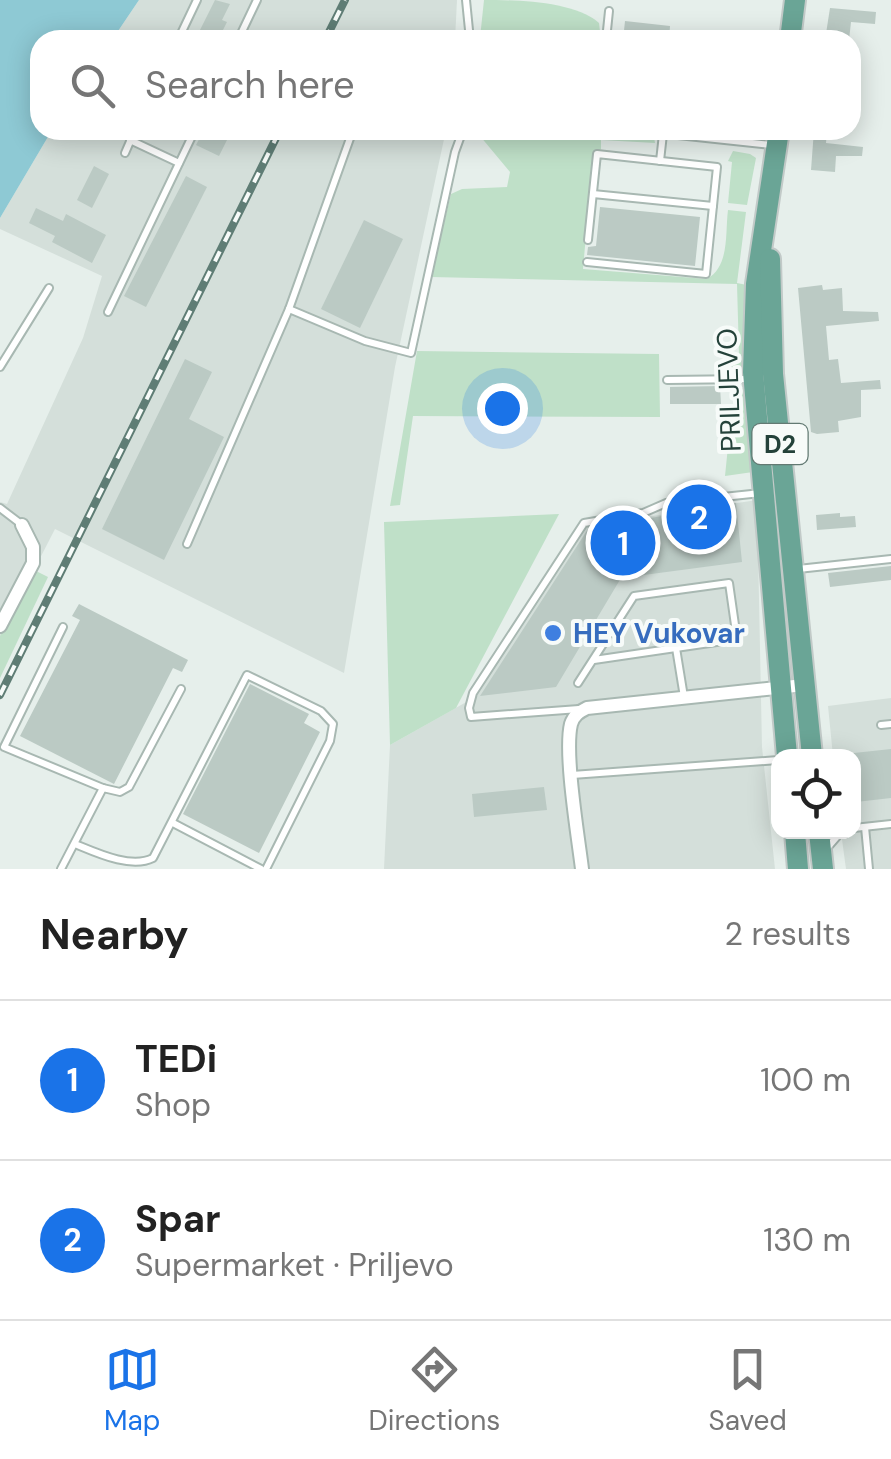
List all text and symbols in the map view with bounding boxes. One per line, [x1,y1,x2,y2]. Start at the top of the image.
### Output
search box [30,30,861,140]
icon: search [65,58,120,113]
text: Search here [145,60,355,110]
street label: PRILJEVO [708,328,750,452]
your location [477,383,528,434]
road number: D2 [752,424,808,464]
pin: 2 [666,480,732,554]
pin: 1 [590,506,656,580]
place label: HEY Vukovar [573,615,745,652]
marker: HEY Vukovar [542,622,564,644]
map controls [771,749,861,839]
button: locate [771,749,861,839]
text: Nearby [40,907,189,962]
text: 2 results [725,913,851,955]
text: TEDi [135,1034,217,1084]
text: 1 [67,1059,78,1101]
text: 100 m [760,1059,851,1101]
text: Shop [135,1084,211,1126]
text: Spar [135,1194,221,1244]
text: 2 [63,1219,82,1261]
text: 130 m [763,1219,851,1261]
text: Supermarket · Priljevo [135,1244,454,1286]
tab: Map [104,1342,160,1439]
tab: Directions [369,1342,500,1439]
tab: Saved [708,1342,787,1439]

